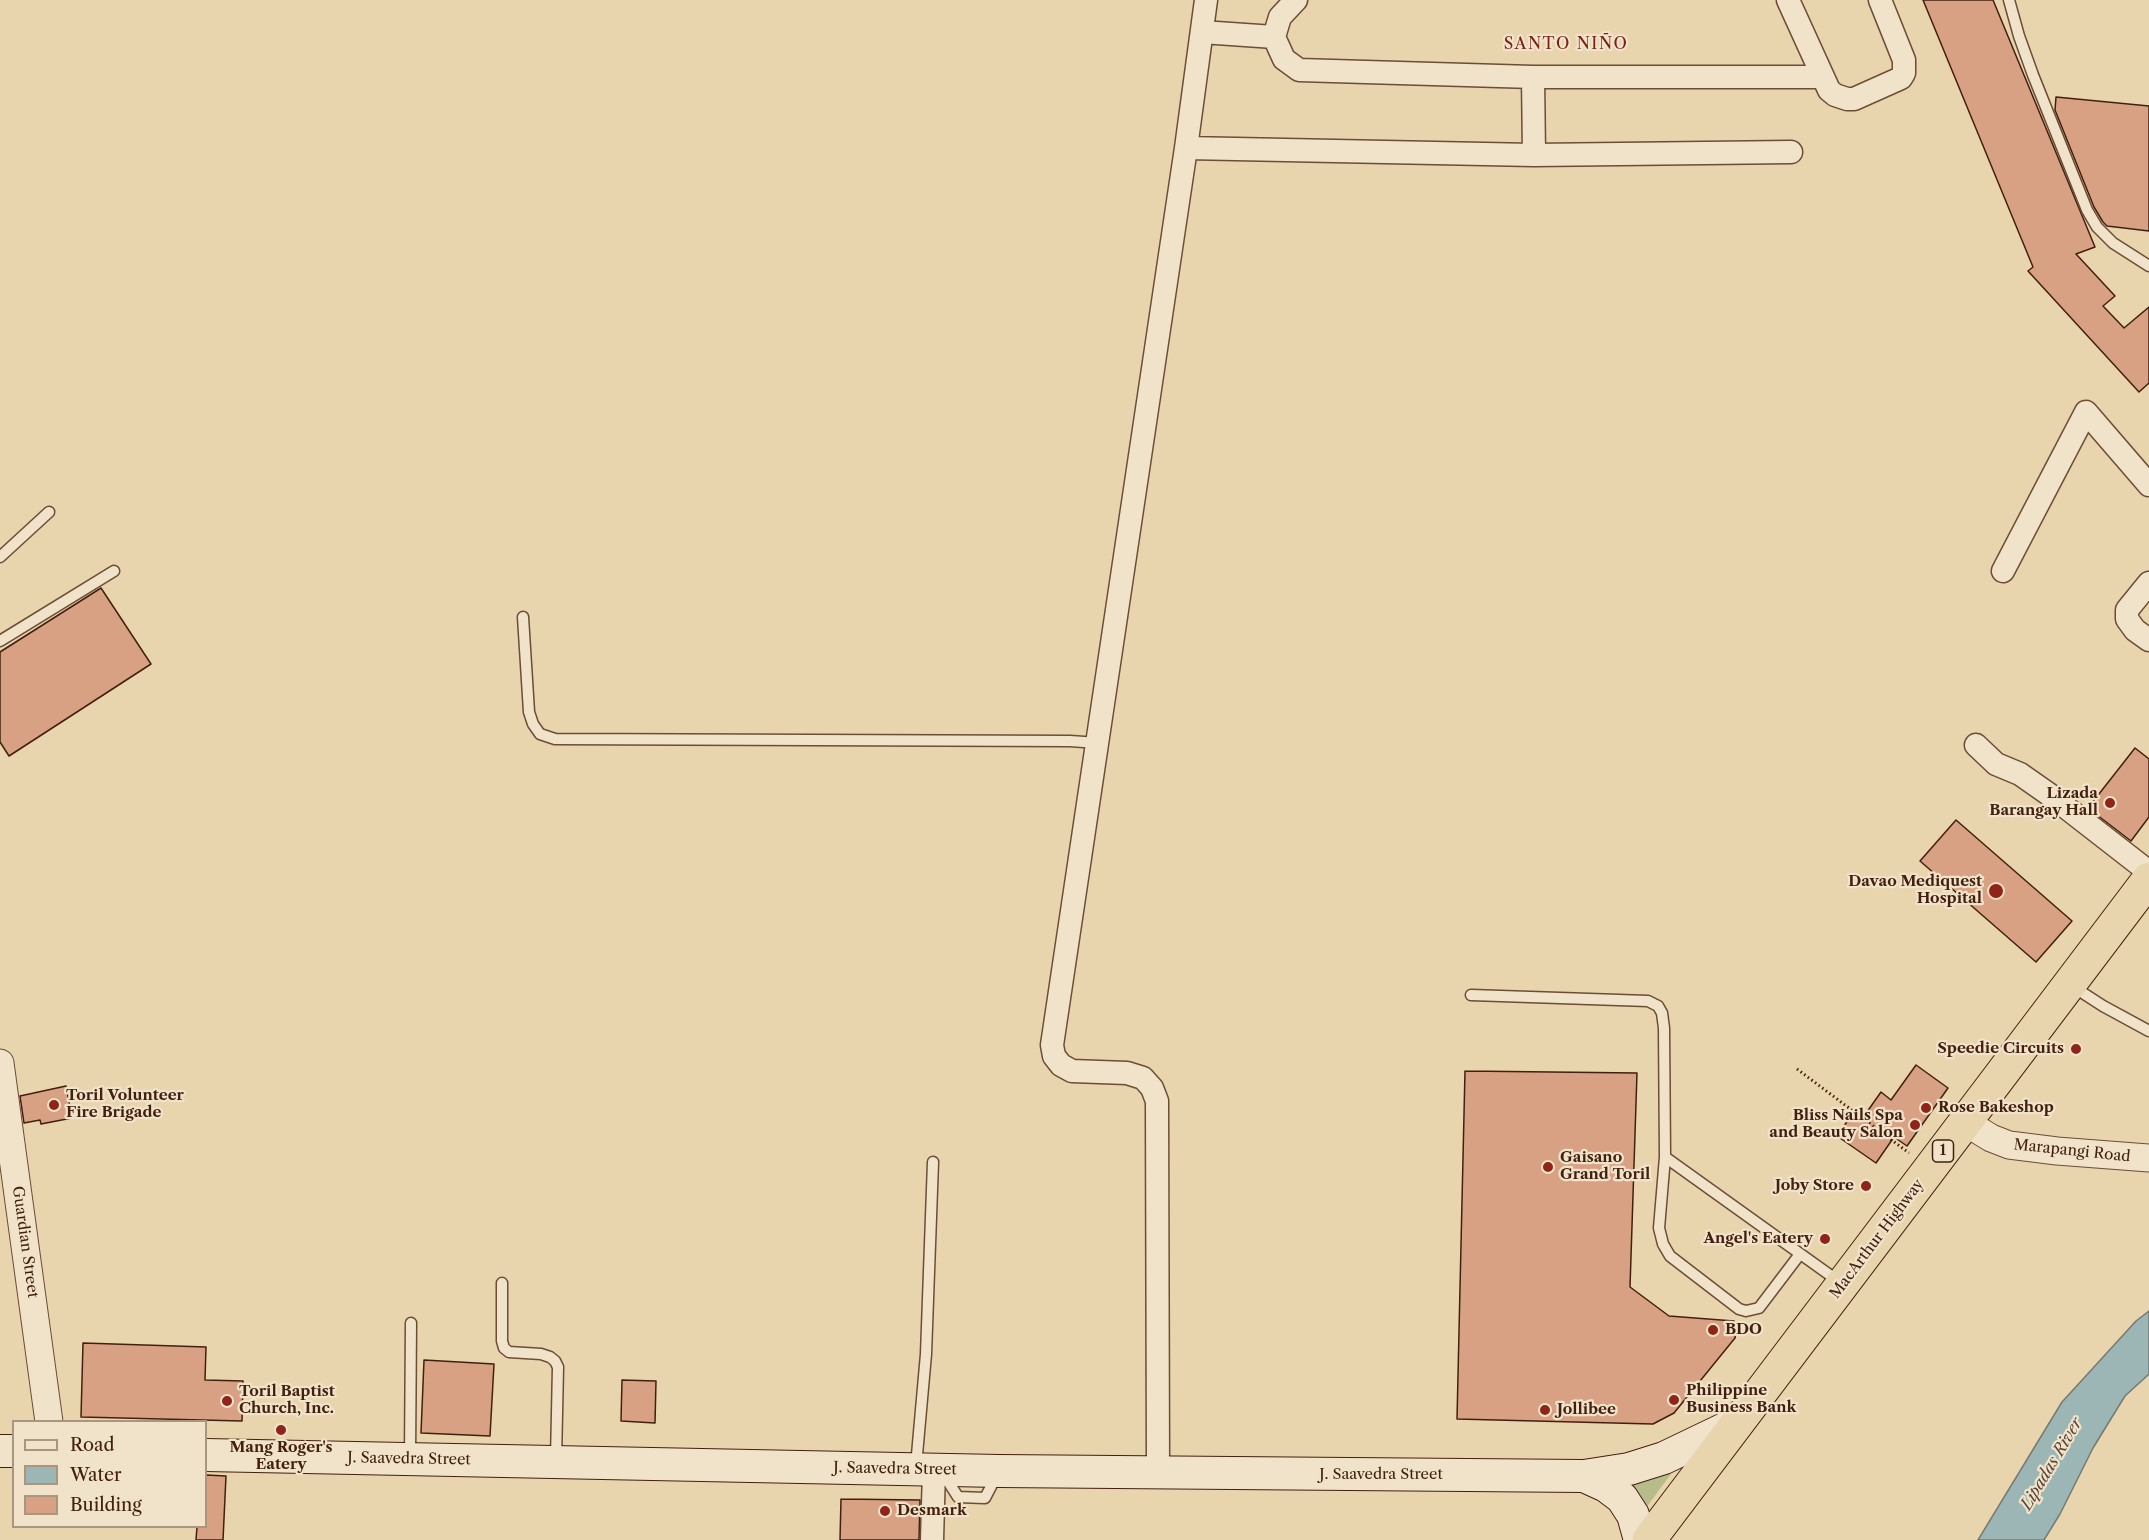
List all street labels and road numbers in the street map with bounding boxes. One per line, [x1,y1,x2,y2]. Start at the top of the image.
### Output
street label: Marapangi Road [2013,1136,2131,1166]
road number: 1 [1932,1140,1954,1162]
street label: MacArthur Highway [1826,1176,1928,1302]
street label: Guardian Street [8,1185,42,1299]
street label: J. Saavedra Street [347,1449,471,1469]
street label: J. Saavedra Street [833,1459,957,1479]
street label: J. Saavedra Street [1319,1466,1443,1484]

